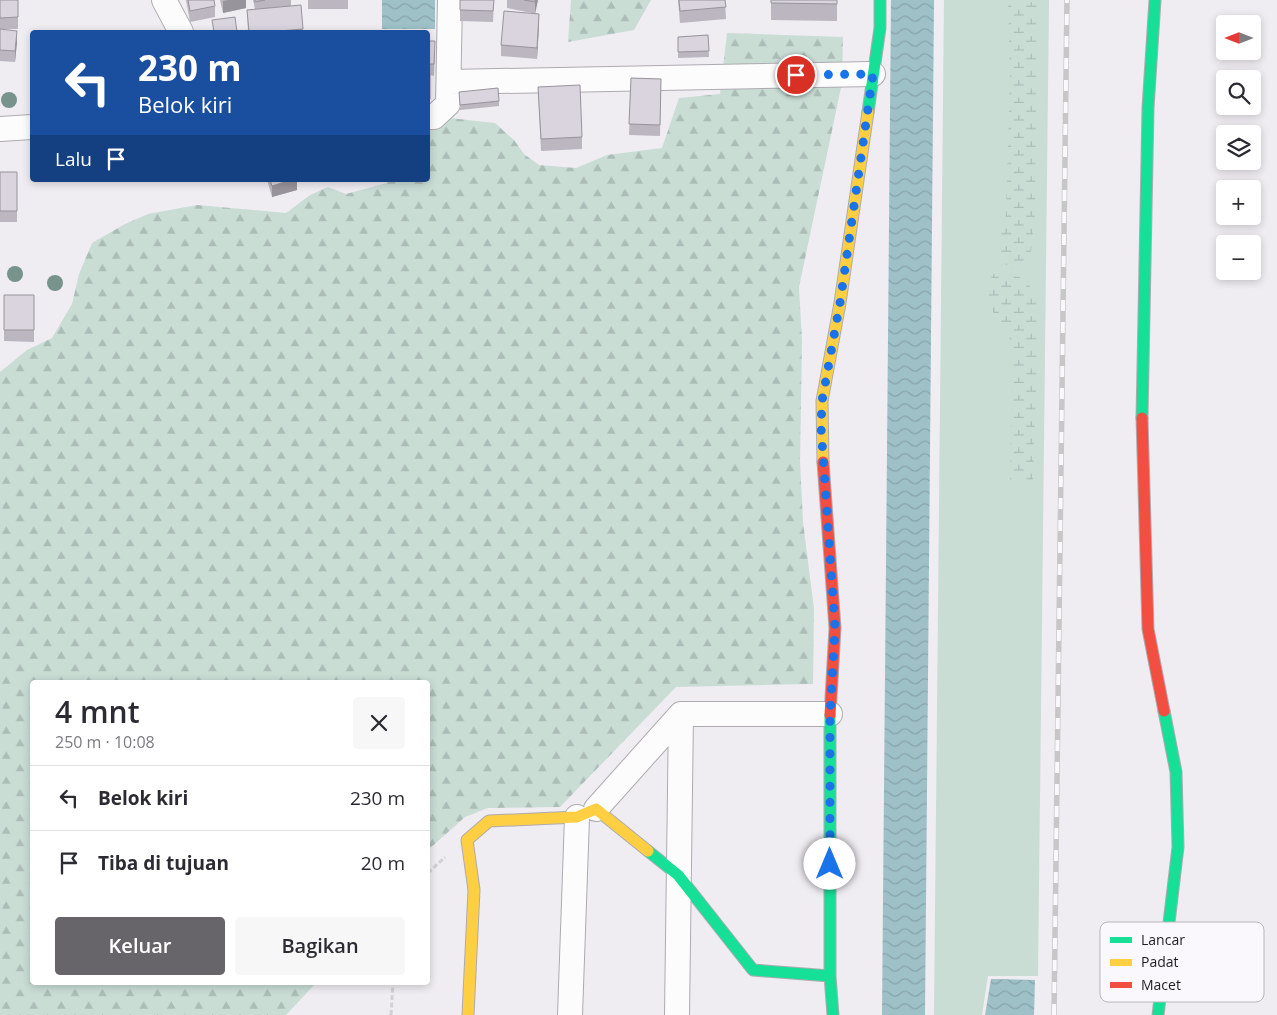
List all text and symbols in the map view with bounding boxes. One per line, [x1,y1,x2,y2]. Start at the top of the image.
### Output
north arrow [1216,15,1261,60]
map controls [1216,15,1261,280]
text: 230 m [138,44,242,91]
icon: left [55,50,120,115]
pin [775,54,817,96]
icon: arrive [782,61,810,89]
button: search [1216,70,1261,115]
text: Belok kiri [138,89,232,119]
button: layers [1216,125,1261,170]
icon: arrive [102,145,130,173]
text: Lalu [55,146,92,172]
button: + [1216,180,1261,225]
button: − [1216,235,1261,280]
text: 4 mnt [55,691,140,732]
button: close [353,697,405,749]
text: 250 m · 10:08 [55,731,155,753]
icon: left [55,784,83,812]
text: Belok kiri [98,785,188,811]
text: 230 m [350,785,405,811]
position arrow [803,837,855,889]
icon: arrive [55,849,83,877]
text: Tiba di tujuan [98,850,229,876]
text: 20 m [361,850,405,876]
button: Keluar [55,917,225,975]
button: Bagikan [235,917,405,975]
legend [1100,922,1264,1002]
text: Lancar [1141,930,1185,949]
text: Padat [1141,952,1179,971]
text: Macet [1141,975,1181,994]

